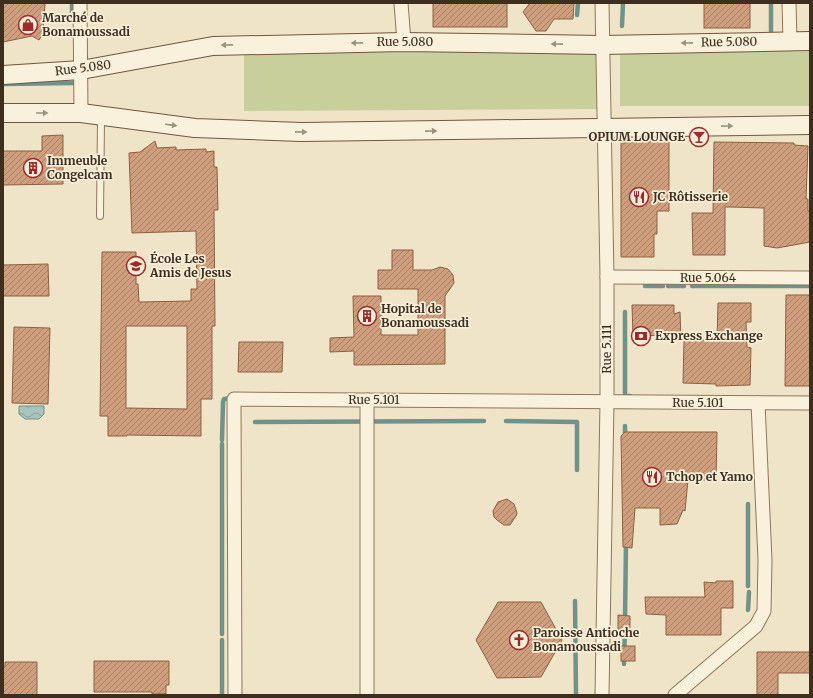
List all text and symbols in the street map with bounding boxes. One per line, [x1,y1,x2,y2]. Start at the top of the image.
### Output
place label: Marché de Bonamoussadi [42,10,130,39]
shop icon: Marché de Bonamoussadi [17,14,39,36]
street label: Rue 5.080 [377,34,433,49]
street label: Rue 5.080 [701,34,758,49]
one-way arrow [351,39,363,46]
one-way arrow [680,40,693,46]
one-way arrow [550,41,563,47]
one-way arrow [221,42,233,49]
street label: Rue 5.080 [54,57,112,78]
one-way arrow [36,110,49,116]
one-way arrow [165,122,177,129]
one-way arrow [721,123,734,129]
bar icon: OPIUM LOUNGE [688,126,710,148]
one-way arrow [425,127,437,134]
one-way arrow [295,129,308,135]
place label: OPIUM LOUNGE [589,129,685,144]
place label: Immeuble Congelcam [47,153,113,182]
building icon: Immeuble Congelcam [22,157,44,179]
restaurant icon: JC Rôtisserie [628,186,650,208]
place label: JC Rôtisserie [652,189,729,204]
place label: École Les Amis de Jesus [149,250,231,280]
school or university icon: École Les Amis de Jesus [125,255,147,277]
street label: Rue 5.064 [680,270,737,285]
place label: Hopital de Bonamoussadi [381,301,469,330]
building icon: Hopital de Bonamoussadi [356,305,378,327]
street label: Rue 5.111 [599,324,614,374]
bank icon: Express Exchange [630,325,652,347]
place label: Express Exchange [655,328,763,343]
street label: Rue 5.101 [348,392,400,407]
street label: Rue 5.101 [672,395,724,410]
restaurant icon: Tchop et Yamo [641,466,663,488]
place label: Tchop et Yamo [666,469,753,484]
place label: Paroisse Antioche Bonamoussadi [533,625,640,654]
church icon: Paroisse Antioche Bonamoussadi [508,629,530,651]

